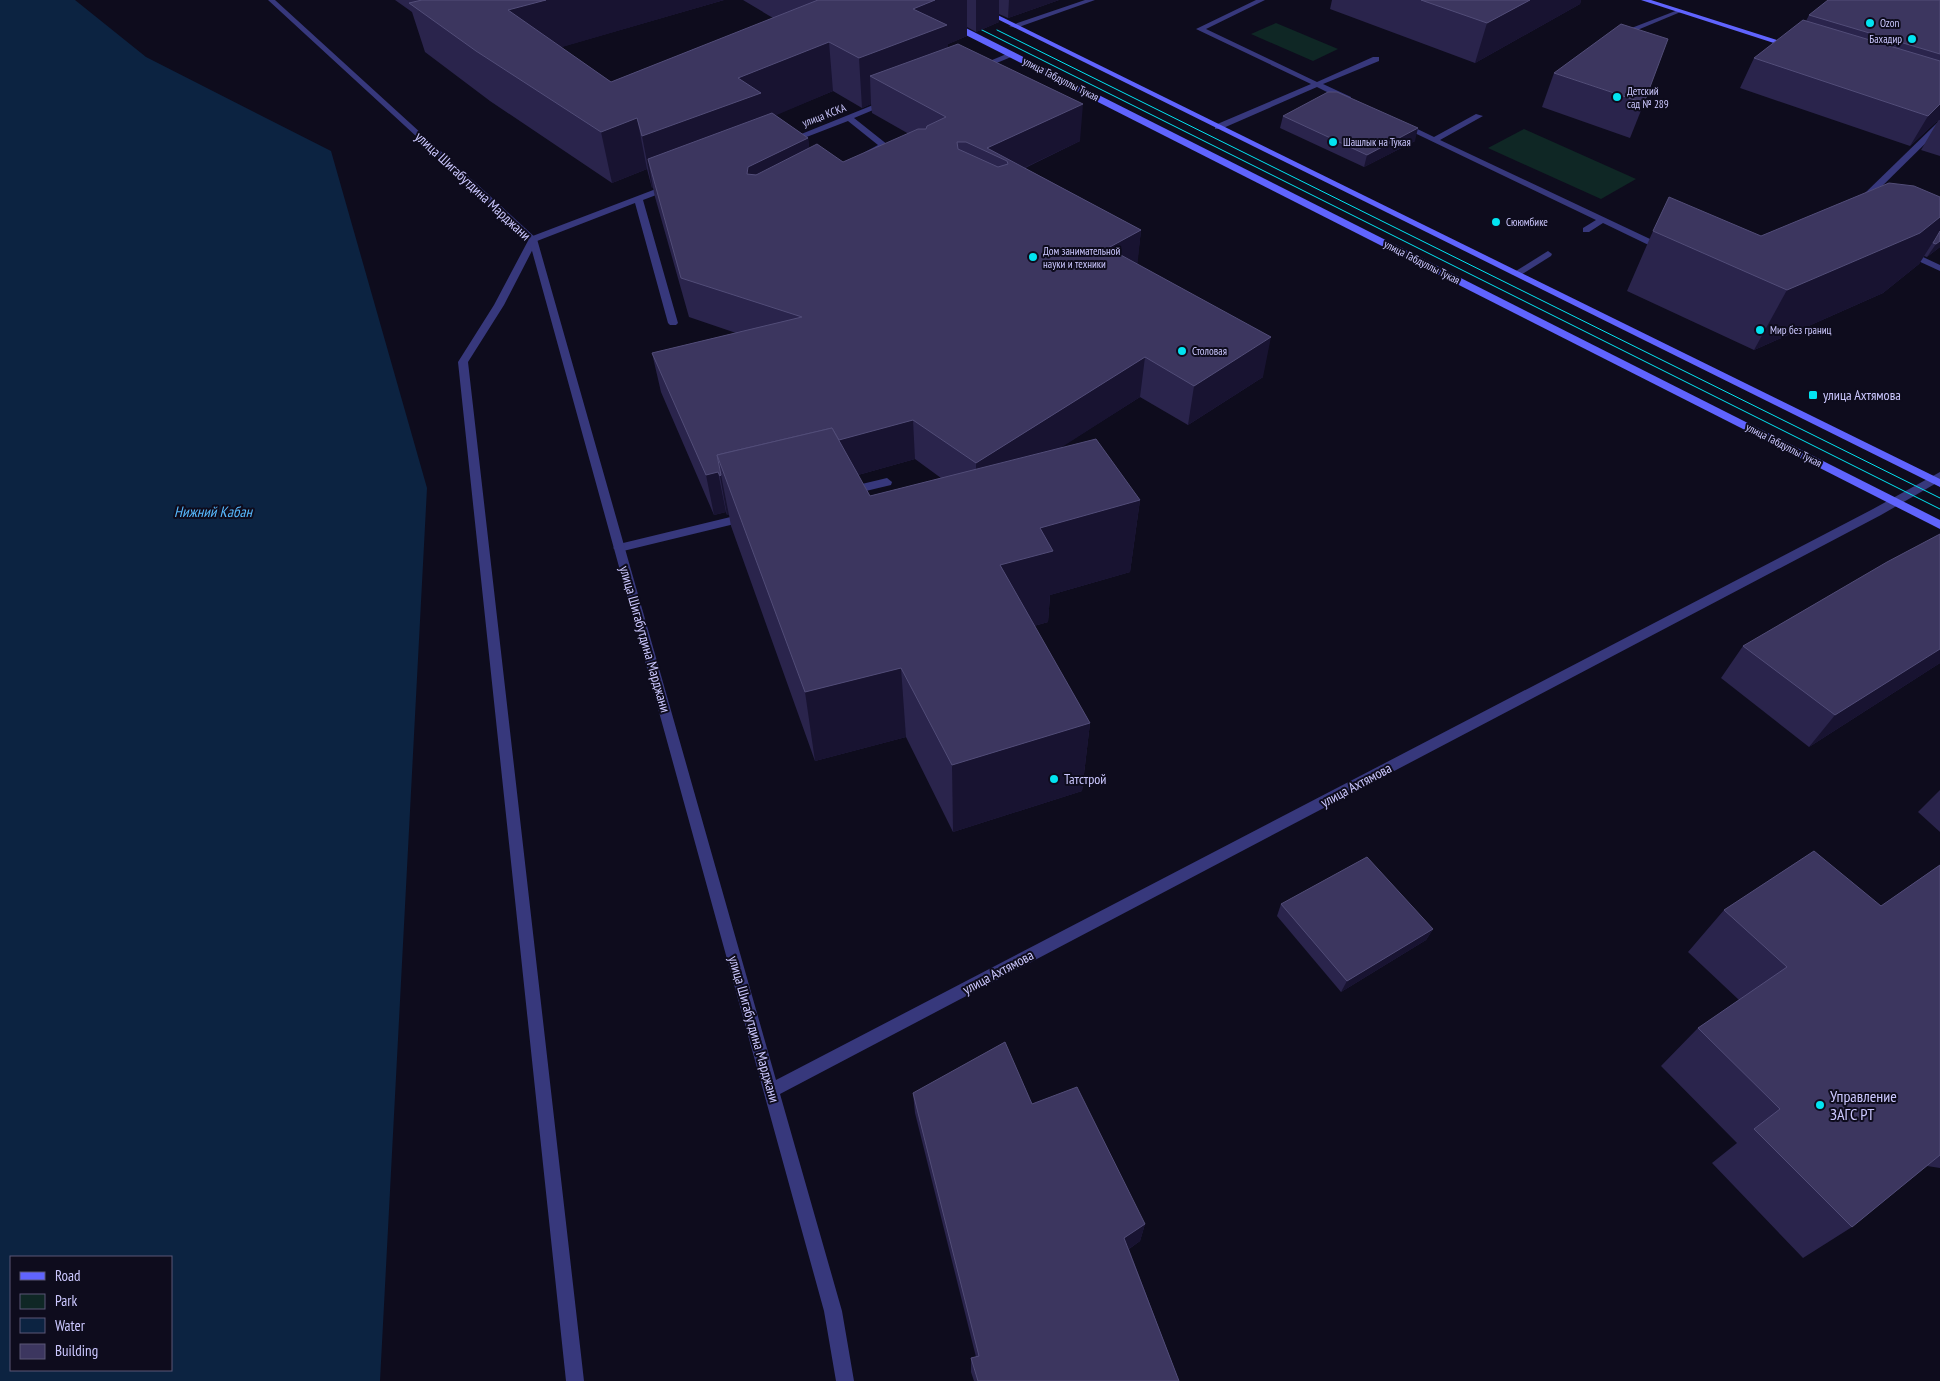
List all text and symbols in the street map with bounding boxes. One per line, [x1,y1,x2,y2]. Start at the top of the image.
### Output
place label: Ozon [1880,16,1899,30]
marker: Ozon [1864,17,1876,29]
place label: Бахадир [1869,32,1902,46]
marker: Бахадир [1906,33,1918,45]
street label: улица Габдуллы Тукая [1021,54,1101,104]
place label: Детский сад № 289 [1627,84,1669,111]
marker: Детский сад № 289 [1611,91,1623,103]
street label: улица КСКА [800,100,849,130]
street label: улица Шигабутдина Марджани [411,128,535,244]
place label: Шашлык на Тукая [1343,135,1411,149]
marker: Шашлык на Тукая [1327,136,1339,148]
place label: Сююмбике [1506,215,1548,229]
marker: Сююмбике [1490,216,1502,228]
street label: улица Габдуллы Тукая [1382,237,1462,287]
place label: Дом занимательной науки и техники [1043,244,1121,271]
marker: Дом занимательной науки и техники [1027,251,1039,263]
place label: Мир без границ [1770,323,1831,337]
marker: Мир без границ [1754,324,1766,336]
place label: Столовая [1192,344,1227,358]
marker: Столовая [1176,345,1188,357]
place label: улица Ахтямова [1823,386,1901,404]
marker: улица Ахтямова [1807,389,1819,401]
street label: улица Габдуллы Тукая [1744,420,1824,470]
water label: Нижний Кабан [174,502,253,521]
street label: улица Шигабутдина Марджани [615,564,675,714]
street label: улица Ахтямова [1317,759,1395,811]
place label: Татстрой [1064,770,1107,788]
marker: Татстрой [1048,773,1060,785]
street label: улица Ахтямова [959,946,1037,998]
street label: улица Шигабутдина Марджани [724,954,784,1104]
place label: Управление ЗАГС РТ [1830,1086,1897,1124]
marker: Управление ЗАГС РТ [1814,1099,1826,1111]
legend [10,1256,172,1371]
text: Road [55,1266,81,1285]
text: Park [55,1291,77,1310]
text: Water [55,1316,86,1335]
text: Building [55,1341,98,1360]

